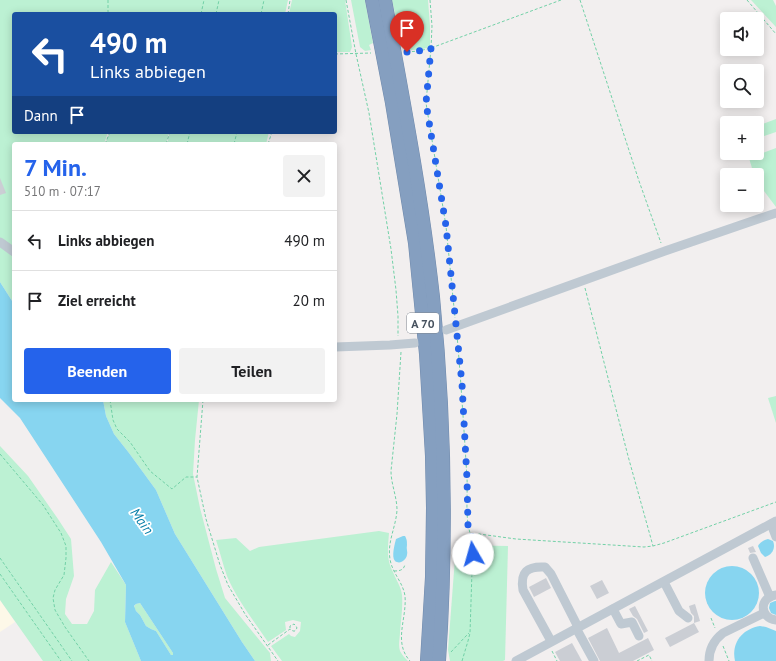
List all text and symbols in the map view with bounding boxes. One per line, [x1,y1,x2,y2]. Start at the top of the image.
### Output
pin [390,11,424,52]
map controls [720,12,764,212]
button: sound [720,12,764,56]
icon: arrive [396,17,418,39]
text: 490 m [90,24,167,61]
icon: left [24,28,76,80]
text: Links abbiegen [90,60,206,83]
button: search [720,64,764,108]
icon: arrive [66,104,88,126]
text: Dann [24,106,58,125]
button: + [720,116,764,160]
text: 7 Min. [24,152,87,183]
button: close [283,155,325,197]
button: − [720,168,764,212]
text: 510 m · 07:17 [24,183,101,200]
icon: left [24,230,46,252]
text: Links abbiegen [58,231,154,250]
text: 490 m [284,231,325,250]
icon: arrive [24,290,46,312]
text: Ziel erreicht [58,291,136,310]
text: 20 m [292,291,325,310]
road number: A 70 [407,313,439,333]
button: Beenden [24,348,171,394]
button: Teilen [179,348,325,394]
water label: Main [126,504,158,538]
position arrow [452,533,494,575]

